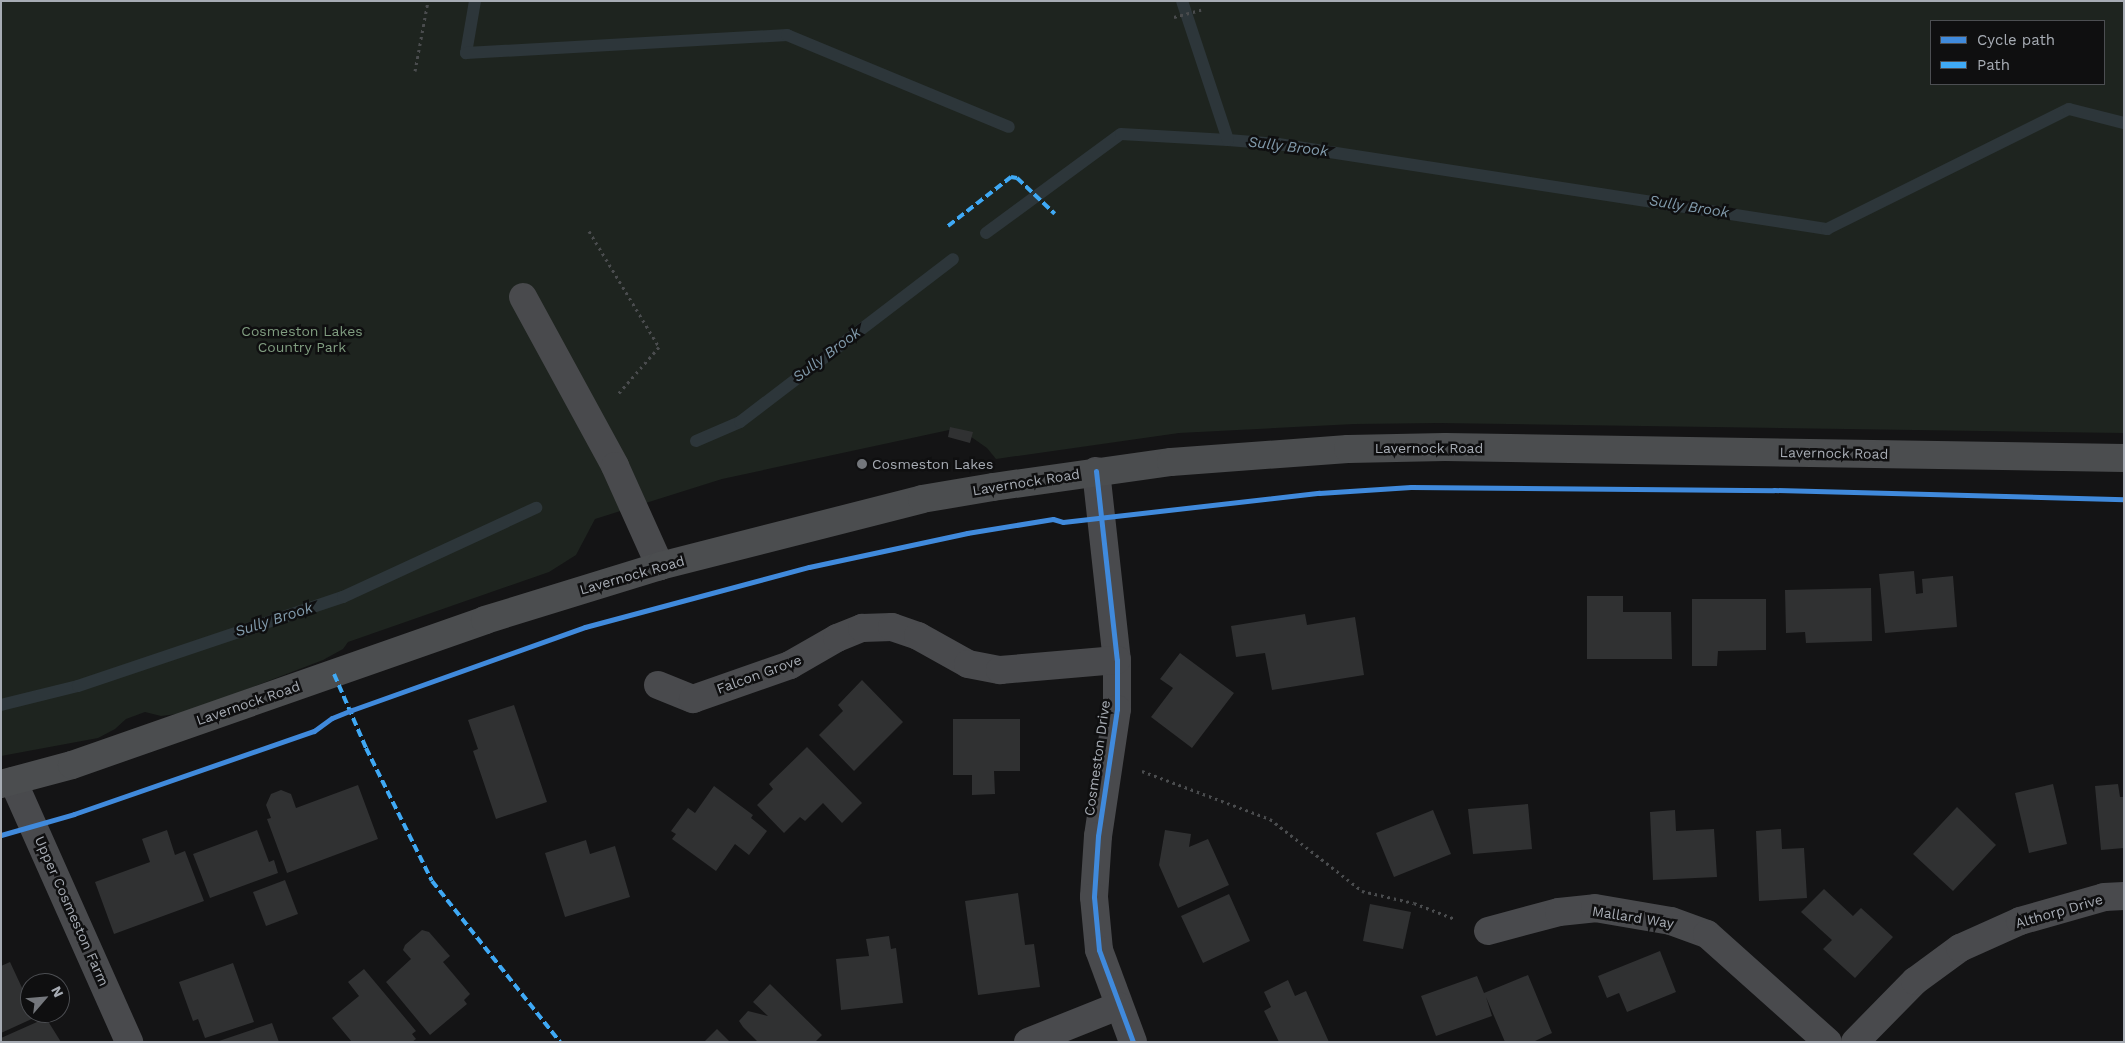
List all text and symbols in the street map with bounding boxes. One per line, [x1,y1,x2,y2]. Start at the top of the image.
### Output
legend [1930,20,2105,85]
text: Cycle path [1977,31,2055,49]
text: Path [1977,56,2010,74]
water label: Sully Brook [1247,133,1329,161]
water label: Sully Brook [1648,192,1730,222]
park label: Cosmeston Lakes Country Park [241,323,363,356]
water label: Sully Brook [789,323,865,387]
street label: Lavernock Road [1375,440,1483,456]
street label: Lavernock Road [1779,444,1889,462]
place label: Cosmeston Lakes [872,456,993,472]
marker: Cosmeston Lakes [856,458,868,470]
street label: Lavernock Road [971,465,1081,499]
street label: Lavernock Road [577,552,687,598]
water label: Sully Brook [233,599,315,641]
street label: Falcon Grove [714,651,804,697]
street label: Lavernock Road [194,677,302,729]
street label: Cosmeston Drive [1081,699,1113,817]
street label: Upper Cosmeston Farm [31,833,113,989]
street label: Althorp Drive [2013,890,2105,932]
street label: Mallard Way [1591,902,1675,932]
north arrow [20,973,70,1023]
text: N [48,983,67,1000]

